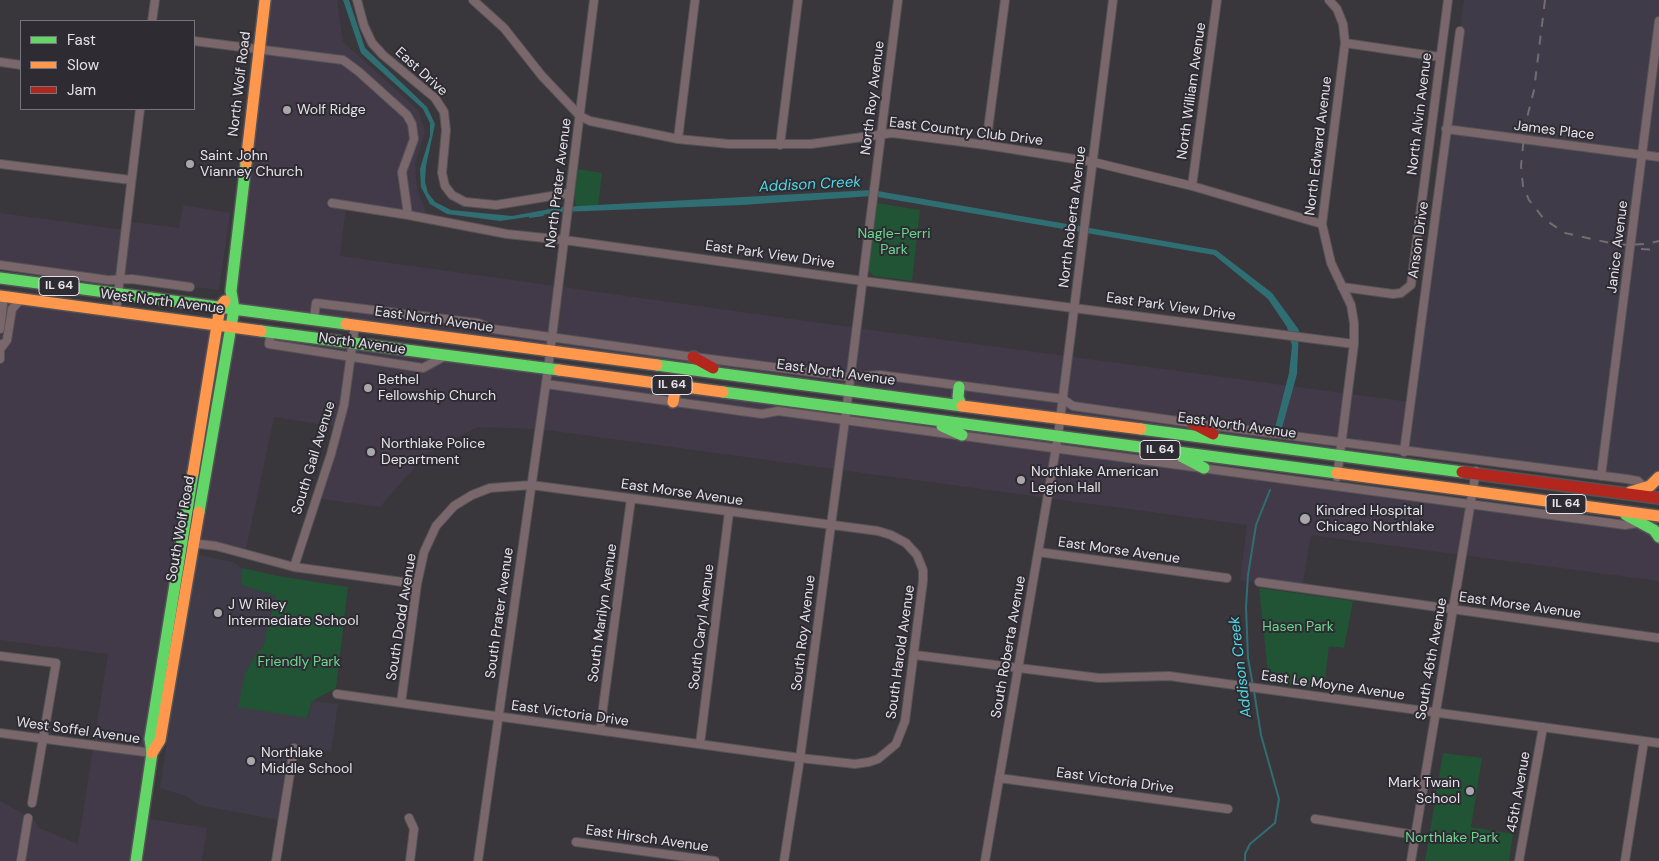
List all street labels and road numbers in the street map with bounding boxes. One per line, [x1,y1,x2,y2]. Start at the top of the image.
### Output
street label: North William Avenue [1174,21,1210,161]
street label: North Wolf Road [225,30,255,138]
street label: North Roy Avenue [858,40,888,156]
street label: East Drive [391,44,451,100]
street label: North Alvin Avenue [1404,52,1436,176]
street label: North Edward Avenue [1302,75,1336,217]
street label: East Country Club Drive [888,114,1044,150]
street label: North Prater Avenue [543,117,575,249]
street label: James Place [1513,118,1595,144]
street label: North Roberta Avenue [1056,145,1090,289]
street label: Anson Drive [1405,200,1433,280]
street label: Janice Avenue [1604,200,1632,294]
street label: East Park View Drive [704,238,836,272]
road number: IL 64 [39,276,79,296]
street label: West North Avenue [99,286,225,318]
street label: East Park View Drive [1105,290,1237,324]
street label: East North Avenue [374,303,494,337]
street label: North Avenue [317,330,407,358]
street label: East North Avenue [776,356,896,390]
road number: IL 64 [652,376,692,394]
street label: South Gail Avenue [289,399,339,517]
street label: East North Avenue [1177,409,1297,443]
road number: IL 64 [1140,440,1180,460]
street label: South Wolf Road [163,475,199,583]
street label: East Morse Avenue [620,476,744,510]
road number: IL 64 [1546,494,1586,514]
street label: East Morse Avenue [1057,534,1181,568]
street label: South Marilyn Avenue [585,543,621,683]
street label: South Prater Avenue [482,546,518,680]
street label: South Dodd Avenue [384,552,420,682]
street label: South Caryl Avenue [686,563,718,691]
street label: South Roy Avenue [789,574,819,692]
street label: South Roberta Avenue [988,575,1030,719]
street label: South Harold Avenue [883,584,919,720]
street label: East Morse Avenue [1458,589,1582,623]
street label: South 46th Avenue [1413,597,1451,721]
street label: East Le Moyne Avenue [1260,668,1406,704]
street label: East Victoria Drive [510,697,630,731]
street label: West Soffel Avenue [15,714,141,748]
street label: 45th Avenue [1504,750,1534,834]
street label: East Victoria Drive [1055,764,1175,798]
street label: East Hirsch Avenue [584,822,710,856]

